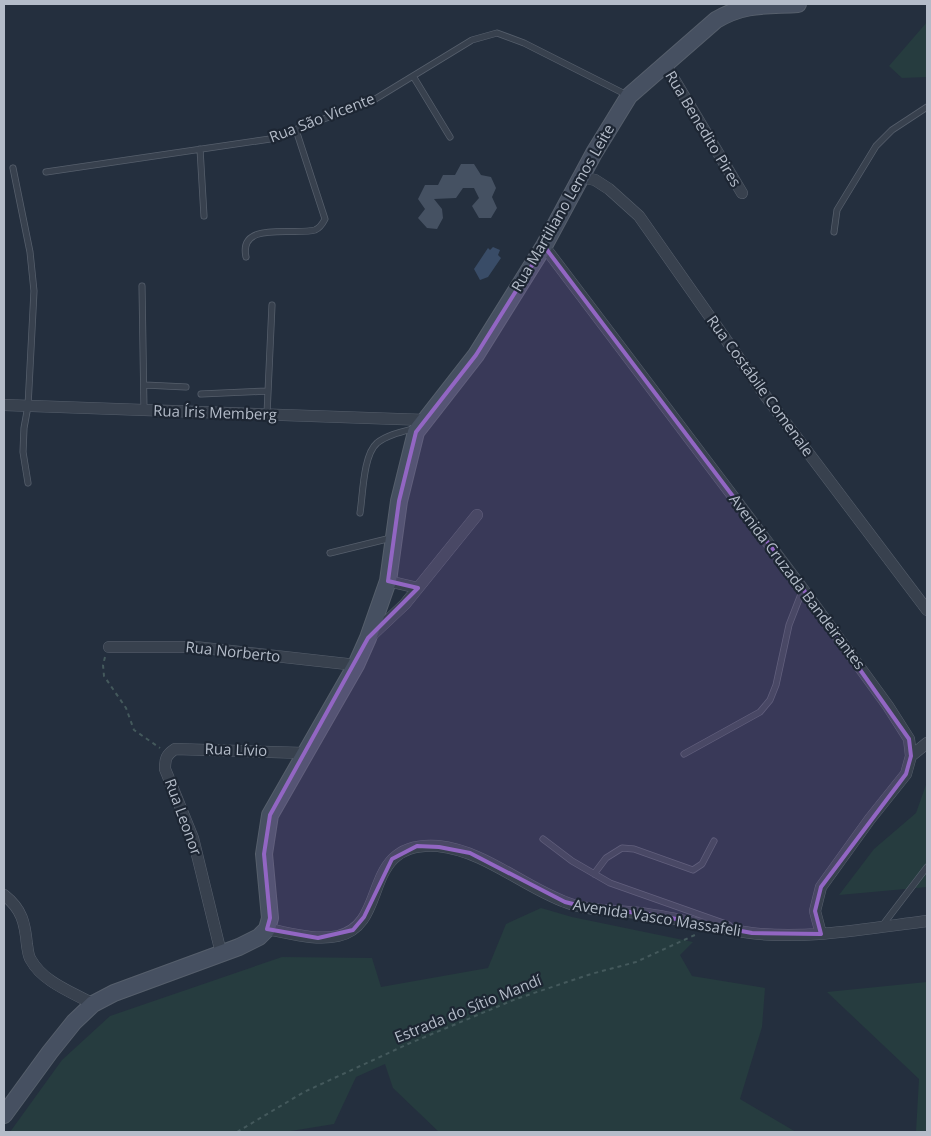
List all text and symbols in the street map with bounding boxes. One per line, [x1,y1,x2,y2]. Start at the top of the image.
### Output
street label: Rua Benedito Pires [661,67,746,190]
street label: Rua São Vicente [266,88,377,146]
street label: Rua Martiliano Lemos Leite [506,120,618,295]
street label: Rua Costábile Comenale [703,311,819,460]
street label: Rua Íris Memberg [153,400,277,424]
street label: Avenida Cruzada Bandeirantes [725,490,870,673]
street label: Rua Norberto [185,636,282,666]
street label: Rua Lívio [204,738,268,760]
street label: Rua Leonor [161,775,207,858]
street label: Avenida Vasco Massafeli [572,894,743,940]
street label: Estrada do Sítio Mandí [391,969,545,1047]

